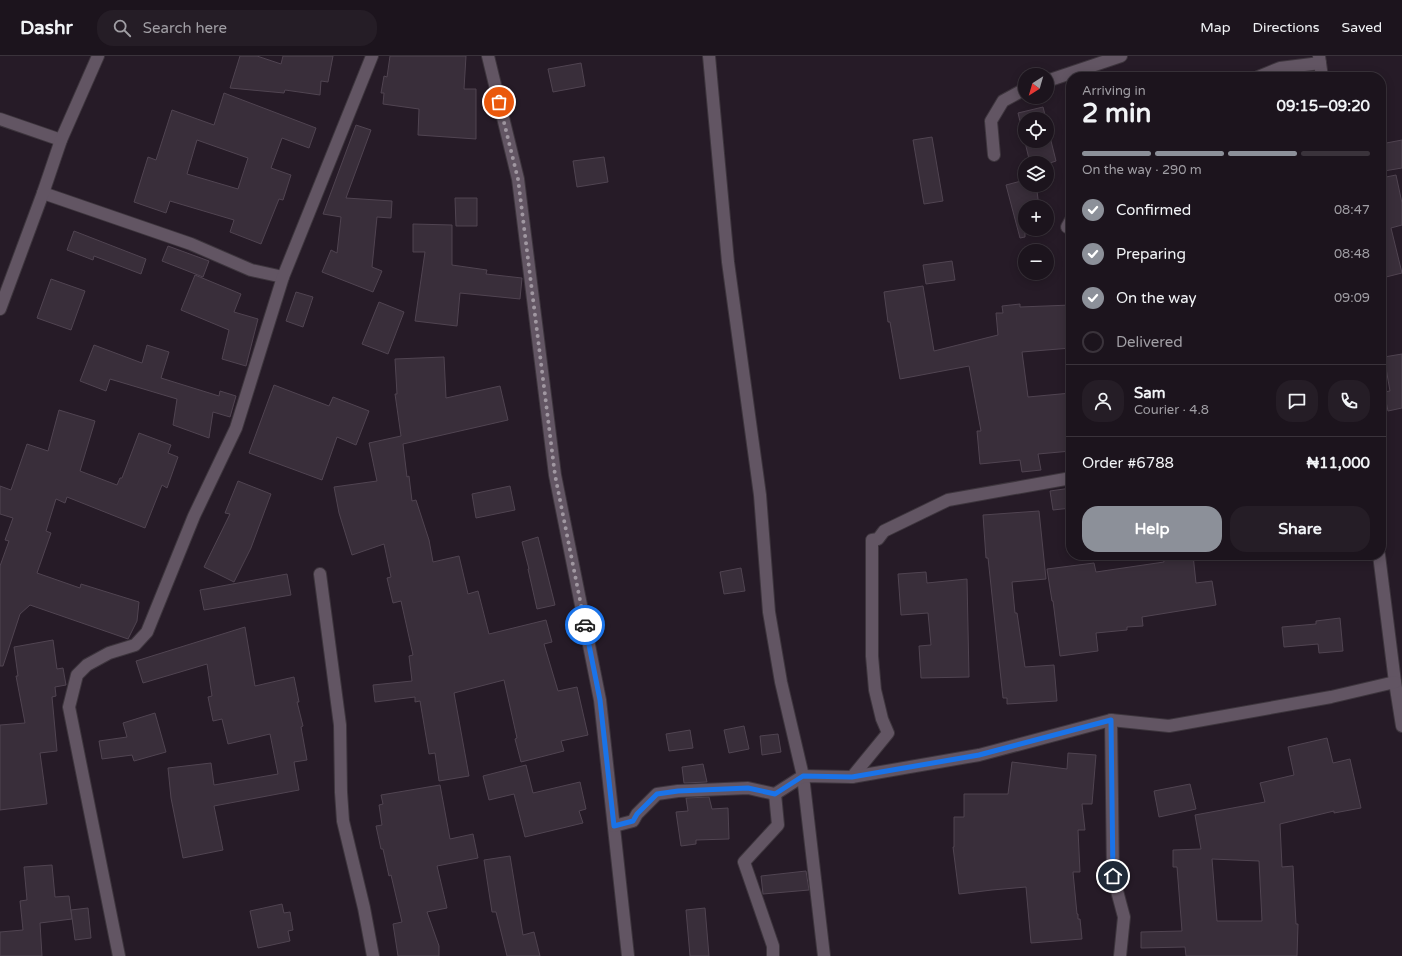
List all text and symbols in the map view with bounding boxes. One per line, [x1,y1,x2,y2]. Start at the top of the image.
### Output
search box [97,10,377,46]
text: Dashr [20,17,73,39]
icon: search [111,17,133,39]
text: Search here [143,19,227,37]
text: Map [1200,19,1231,36]
text: Directions [1253,19,1320,36]
text: Saved [1342,19,1382,36]
north arrow [1018,68,1054,104]
map controls [1018,68,1054,280]
text: Arriving in [1082,83,1146,99]
pin [482,85,516,119]
icon: bag [488,91,510,113]
text: 09:15–09:20 [1277,97,1370,115]
text: 2 min [1082,98,1151,129]
button: locate [1018,112,1054,148]
button: layers [1018,156,1054,192]
text: On the way · 290 m [1082,162,1202,178]
icon: check [1082,199,1104,221]
button: + [1018,200,1054,236]
text: Confirmed [1116,201,1191,219]
text: 08:47 [1334,202,1370,218]
icon: check [1082,243,1104,265]
button: − [1018,244,1054,280]
text: Preparing [1116,245,1186,263]
text: 08:48 [1334,246,1370,262]
icon: check [1082,287,1104,309]
text: On the way [1116,289,1196,307]
text: 09:09 [1334,290,1370,306]
text: Delivered [1116,333,1183,351]
button: person [1082,380,1124,422]
button: chat [1276,380,1318,422]
button: phone [1328,380,1370,422]
text: Sam [1134,384,1165,402]
text: Courier · 4.8 [1134,402,1209,418]
text: Order #6788 [1082,454,1174,472]
text: ₦11,000 [1306,454,1370,472]
button: Help [1082,506,1222,552]
button: Share [1230,506,1370,552]
courier [565,605,605,645]
icon: car [574,614,596,636]
pin [1096,859,1130,893]
icon: home [1102,865,1124,887]

